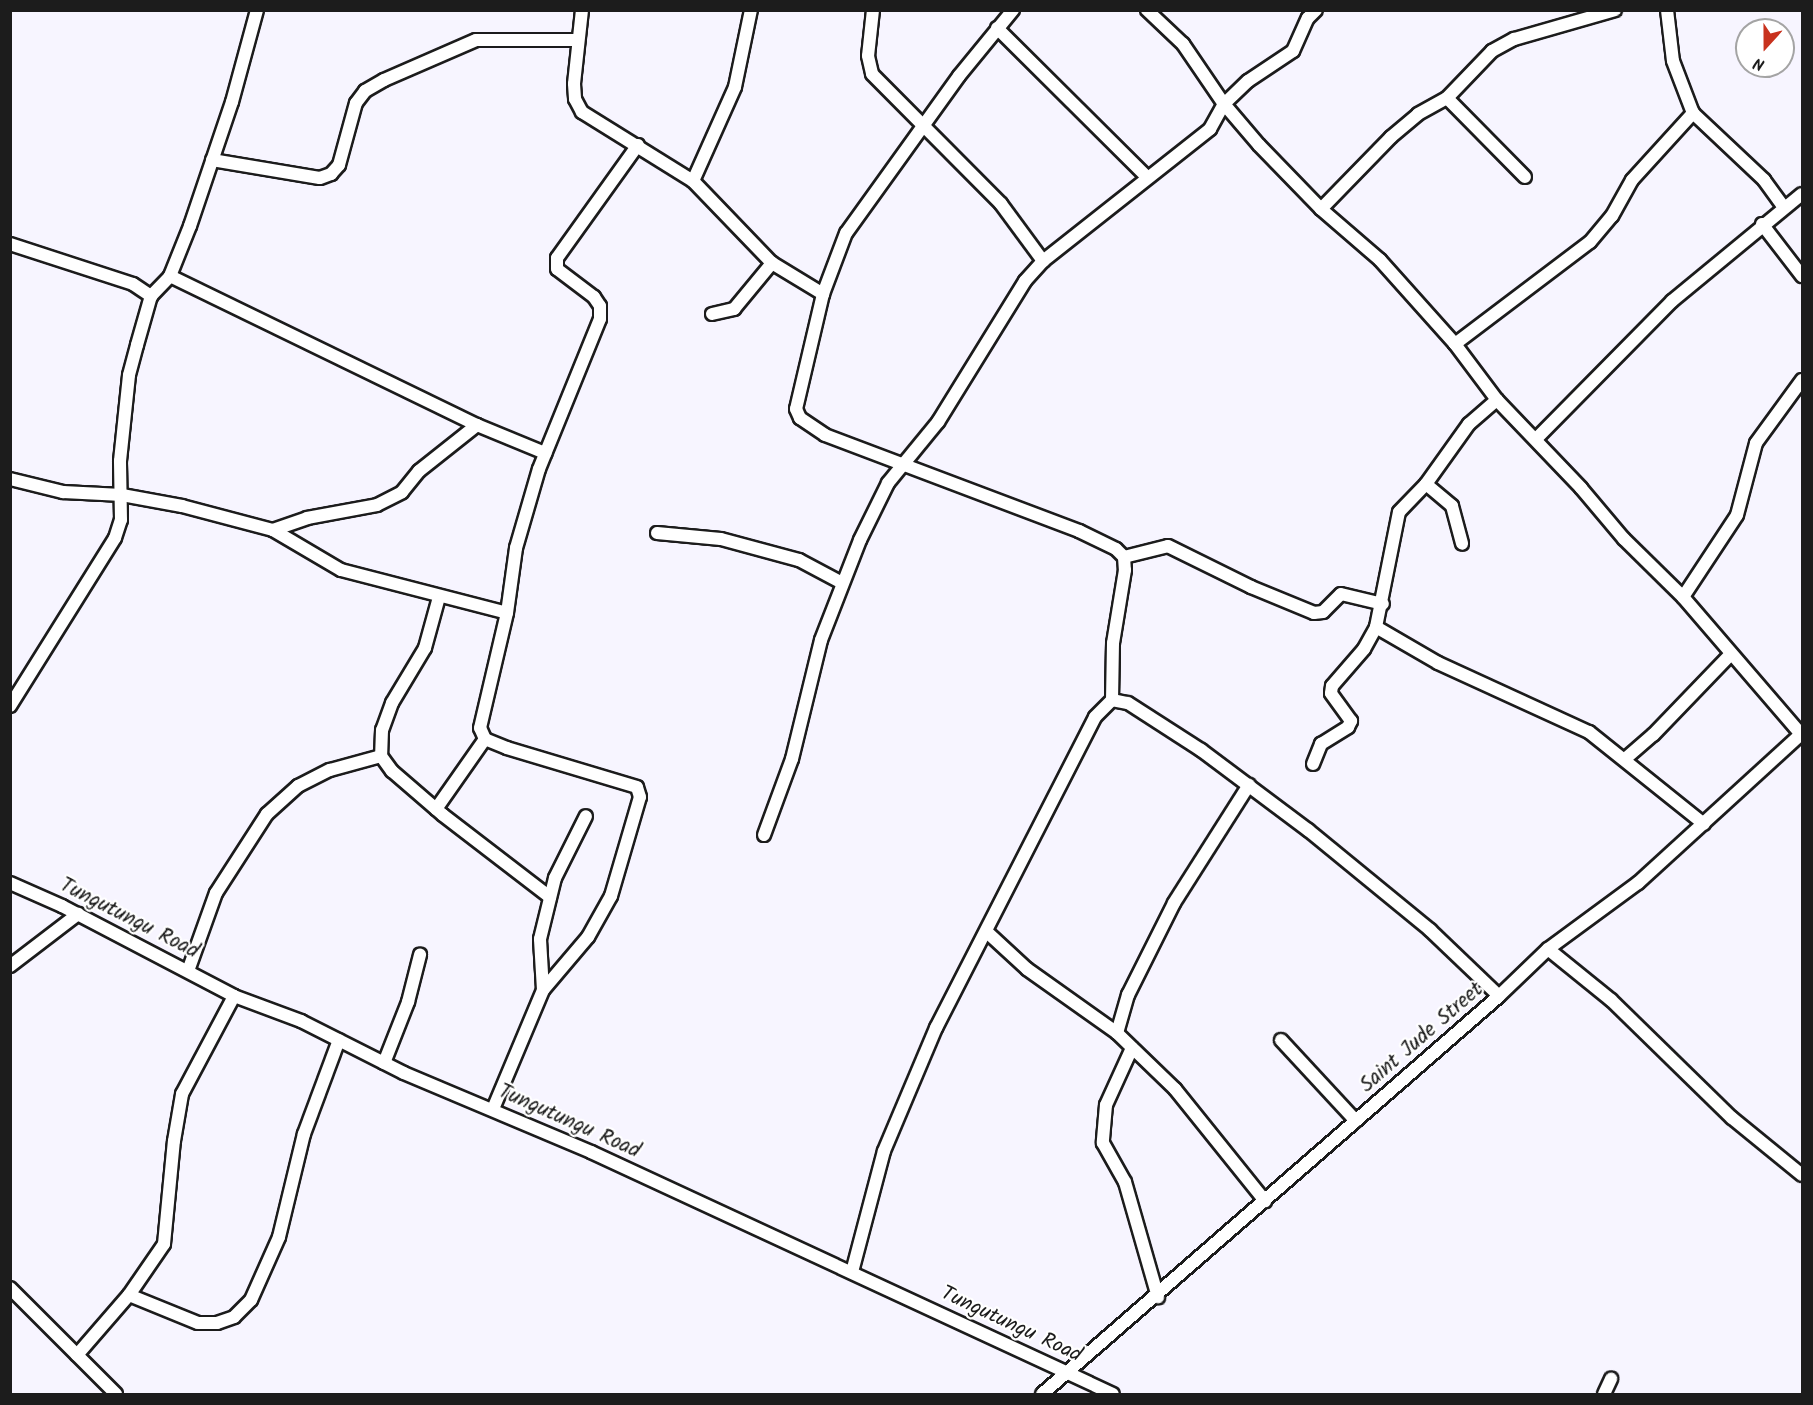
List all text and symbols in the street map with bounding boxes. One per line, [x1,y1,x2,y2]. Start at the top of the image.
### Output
north arrow [1735,18,1795,78]
text: N [1750,50,1768,77]
street label: Tungutungu Road [55,873,203,965]
street label: Saint Jude Street [1355,978,1489,1098]
street label: Tungutungu Road [494,1079,644,1165]
street label: Tungutungu Road [937,1281,1085,1369]

